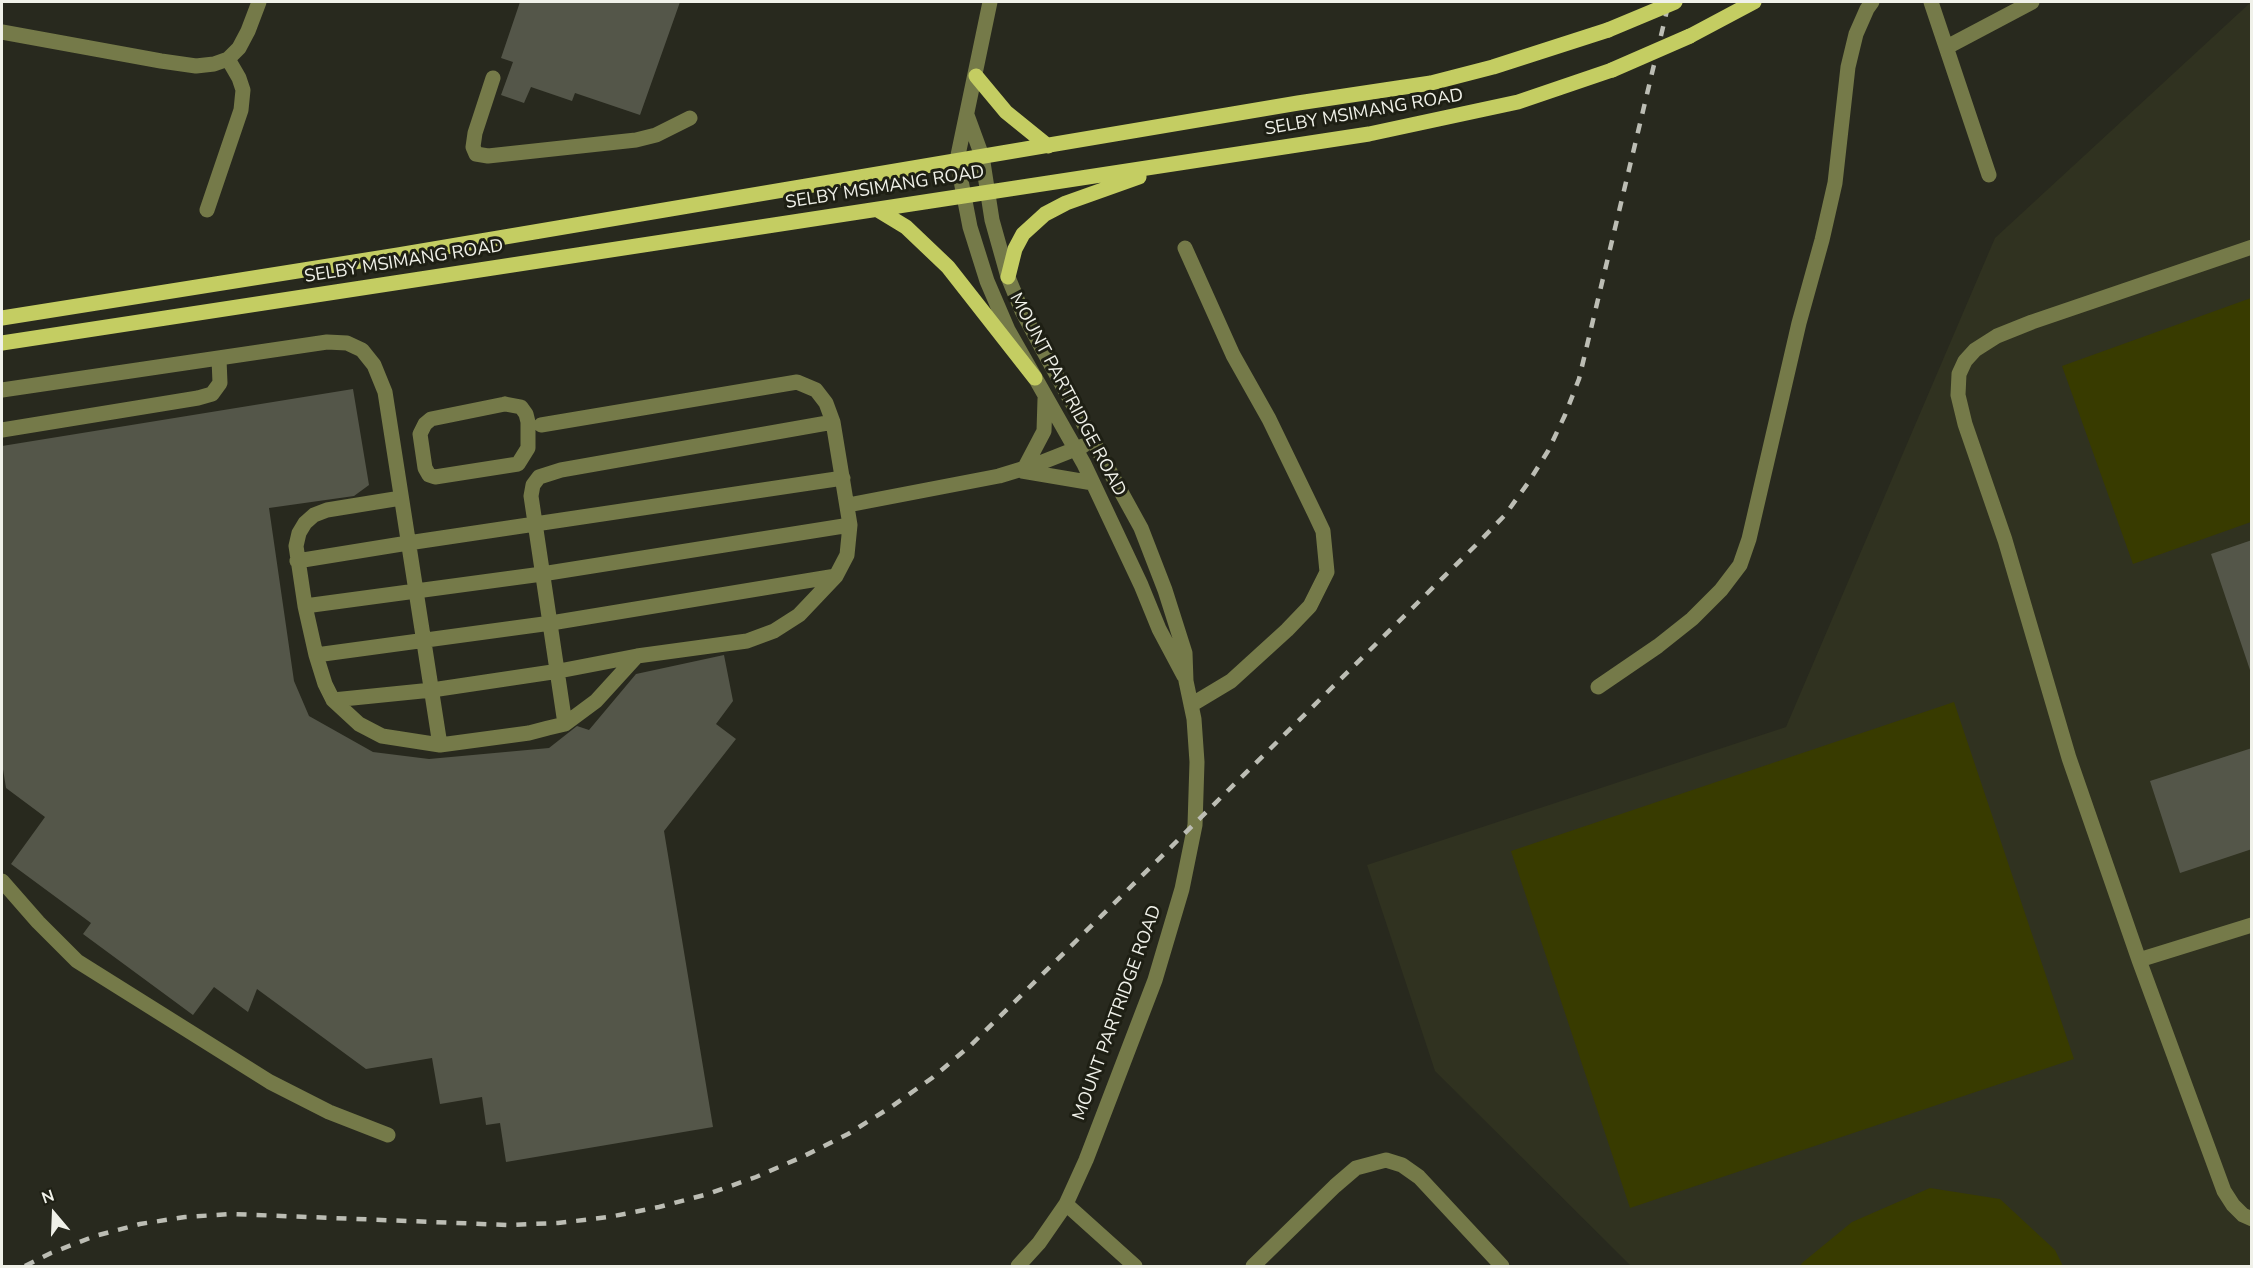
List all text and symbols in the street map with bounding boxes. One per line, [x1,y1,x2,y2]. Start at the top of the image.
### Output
street label: SELBY MSIMANG ROAD [1263,85,1465,141]
street label: SELBY MSIMANG ROAD [784,162,986,214]
street label: SELBY MSIMANG ROAD [303,236,505,288]
street label: MOUNT PARTRIDGE ROAD [1004,290,1130,500]
street label: MOUNT PARTRIDGE ROAD [1069,903,1167,1123]
north arrow [24,1184,84,1244]
text: N [39,1185,57,1209]

